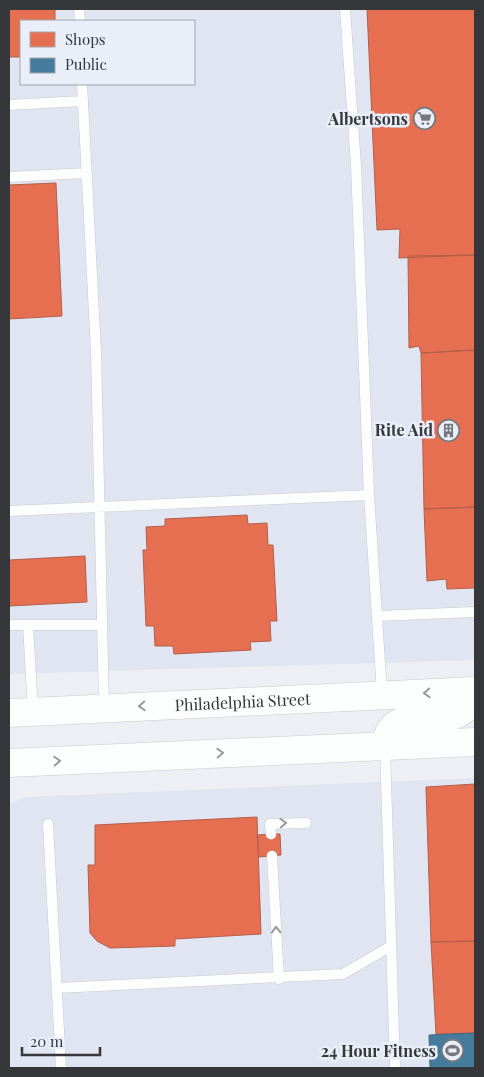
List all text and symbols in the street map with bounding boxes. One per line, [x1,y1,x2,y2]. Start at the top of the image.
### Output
legend [20,20,195,85]
text: Shops [65,29,106,49]
text: Public [65,54,107,74]
supermarket icon: Albertsons [412,107,436,131]
place label: Albertsons [327,108,408,129]
building icon: Rite Aid [437,418,461,442]
place label: Rite Aid [375,419,433,440]
street label: Philadelphia Street [174,688,312,715]
one-way arrow [422,688,430,699]
one-way arrow [138,701,146,712]
one-way arrow [216,748,224,759]
one-way arrow [54,755,62,766]
one-way arrow [279,818,287,829]
one-way arrow [270,926,281,934]
scale bar [22,1024,100,1056]
text: 20 m [30,1031,64,1051]
sports icon: 24 Hour Fitness [440,1039,464,1063]
place label: 24 Hour Fitness [321,1040,436,1061]

